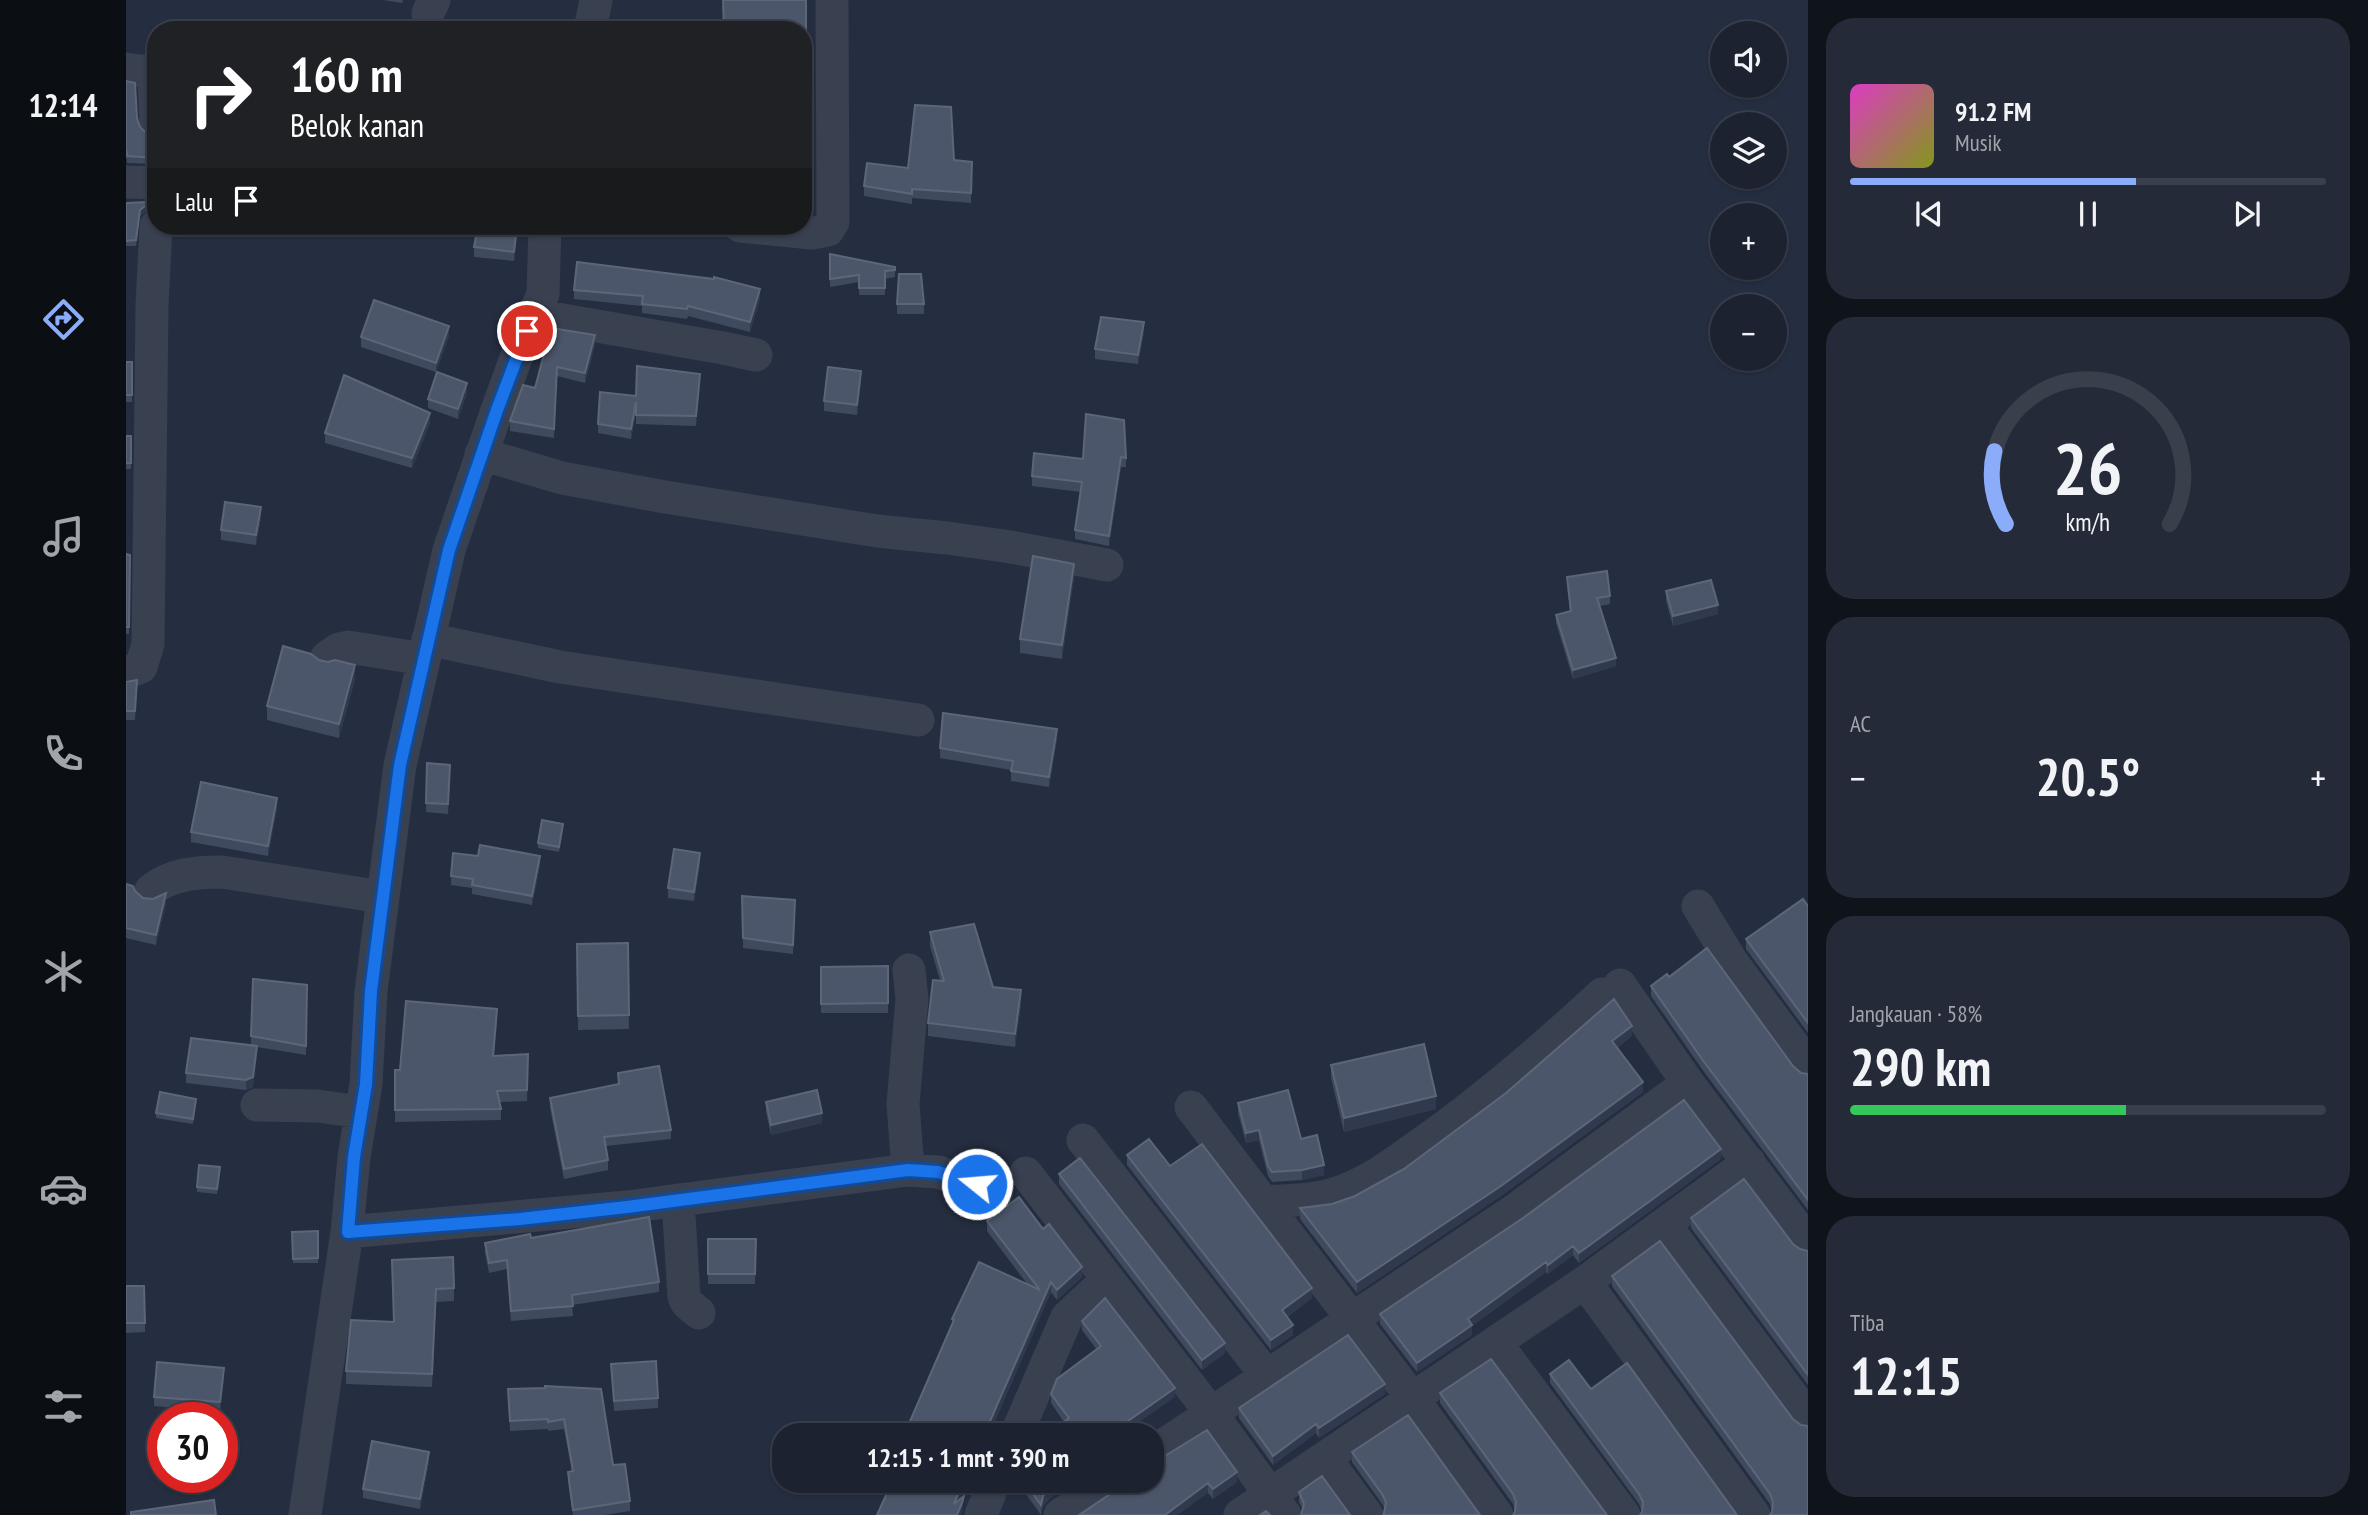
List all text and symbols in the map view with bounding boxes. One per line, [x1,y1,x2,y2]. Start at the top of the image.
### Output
map controls [1710,21,1787,371]
button: sound [1710,21,1787,98]
text: 160 m [290,42,403,106]
icon: right [175,49,266,140]
text: 12:14 [28,84,98,126]
text: 91.2 FM [1955,95,2031,128]
text: Belok kanan [290,104,424,146]
button: layers [1710,112,1787,189]
text: Musik [1955,128,2001,157]
icon: arrive [227,182,265,220]
text: Lalu [175,185,213,218]
icon: previous [1910,195,1948,233]
icon: pause [2069,195,2107,233]
icon: next [2228,195,2266,233]
button: + [1710,203,1787,280]
button: − [1710,294,1787,371]
icon: directions [39,295,88,344]
pin [497,301,557,361]
icon: arrive [508,312,546,350]
text: 26 [2053,421,2123,515]
text: km/h [2066,506,2110,538]
icon: music [39,512,88,561]
text: AC [1850,709,1871,738]
icon: phone [39,729,88,778]
text: 20.5° [2036,743,2140,810]
text: − [1850,753,1866,802]
text: + [2310,753,2326,802]
icon: climate [39,947,88,996]
text: Jangkauan · 58% [1850,999,1982,1028]
text: 290 km [1850,1033,1991,1100]
position arrow [940,1147,1014,1221]
icon: car [39,1164,88,1213]
text: Tiba [1850,1308,1884,1337]
text: 12:15 [1850,1342,1962,1409]
icon: filters [39,1382,88,1431]
speed limit sign: 30 [147,1402,238,1493]
text: 12:15 · 1 mnt · 390 m [867,1441,1069,1474]

